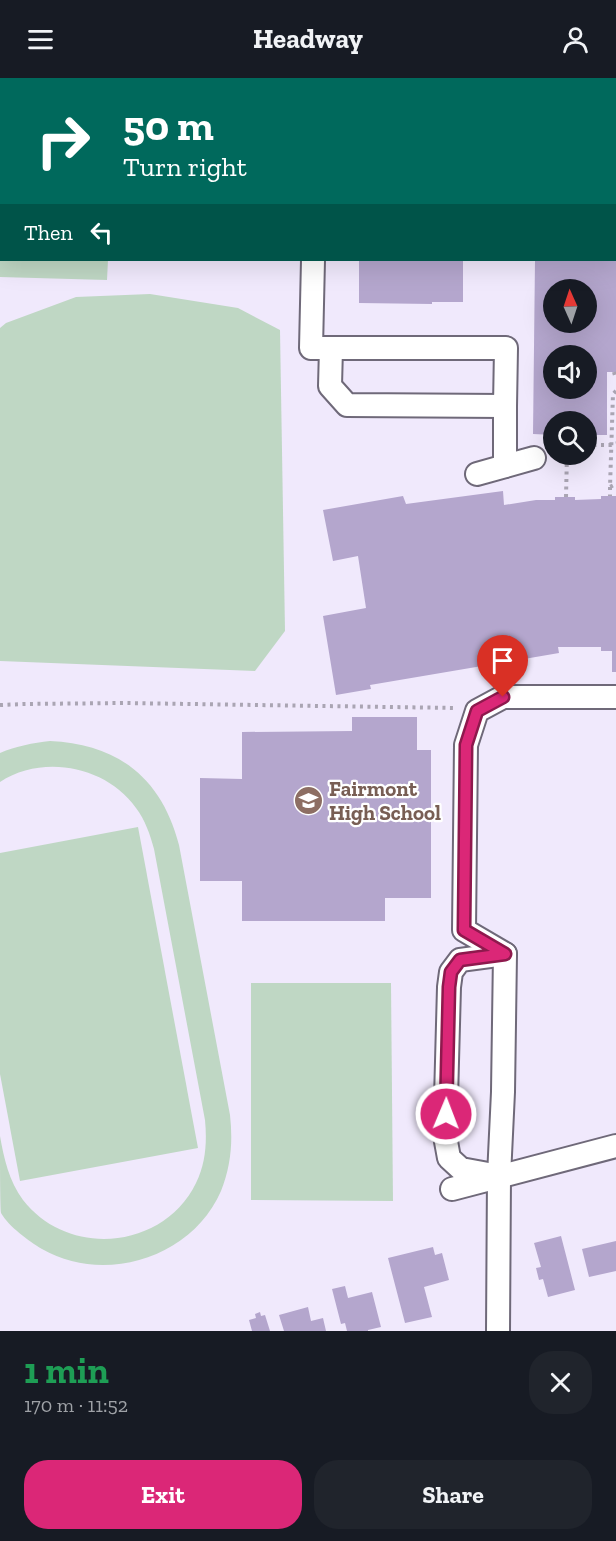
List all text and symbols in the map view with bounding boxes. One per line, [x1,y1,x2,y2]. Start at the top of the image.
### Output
icon: menu [24,23,57,56]
text: Headway [253,23,363,55]
icon: person [559,23,592,56]
text: 50 m [123,100,214,151]
icon: right [24,102,102,180]
text: Turn right [123,151,247,183]
icon: left [85,216,118,249]
text: Then [24,219,73,246]
north arrow [543,279,597,333]
map controls [543,279,597,465]
button: sound [543,345,597,399]
button: search [543,411,597,465]
pin [477,635,528,697]
icon: arrive [486,644,519,677]
place label: Fairmont High School [329,776,441,825]
school or university icon: Fairmont High School [292,784,324,816]
position arrow [414,1082,478,1146]
text: 1 min [24,1349,109,1392]
button: close [529,1351,592,1414]
text: 170 m · 11:52 [24,1393,128,1417]
button: Exit [24,1460,302,1529]
button: Share [314,1460,592,1529]

